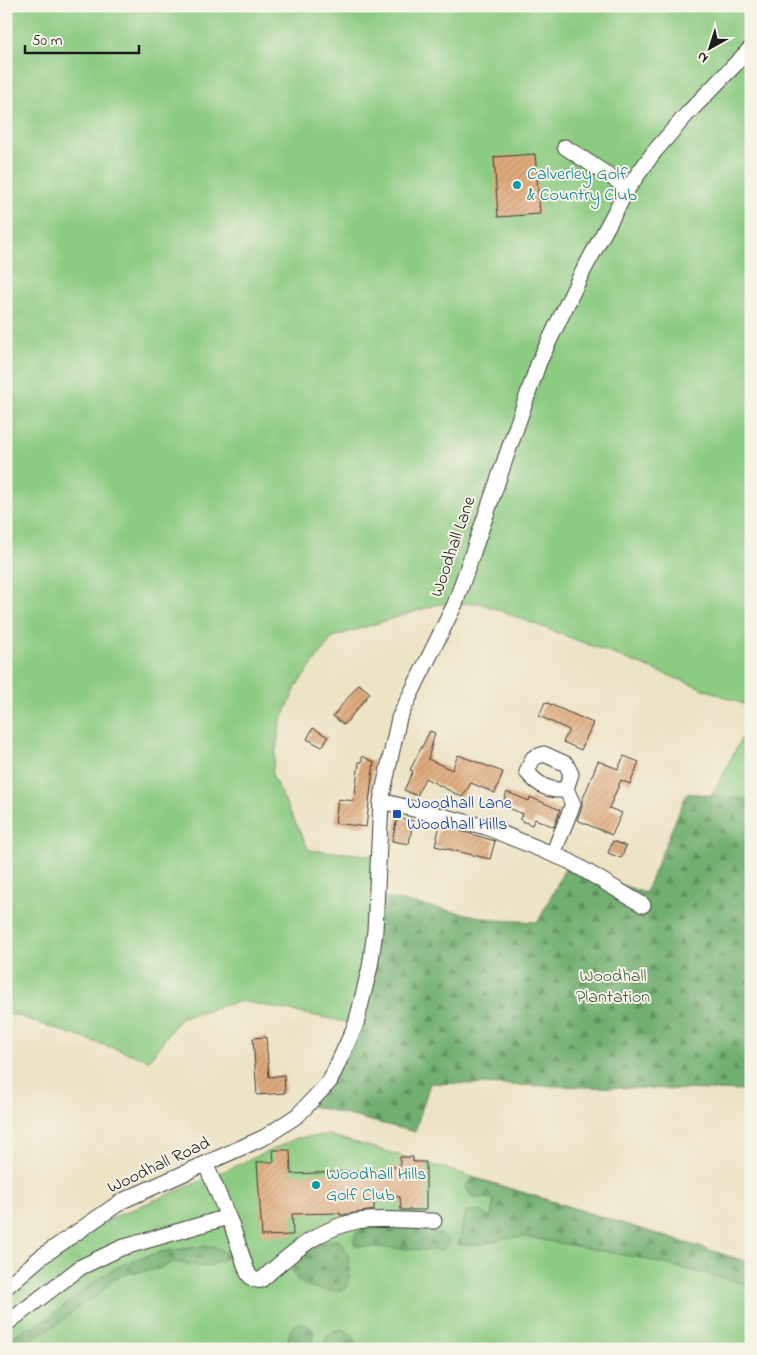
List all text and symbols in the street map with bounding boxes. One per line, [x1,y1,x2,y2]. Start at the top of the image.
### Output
scale bar [25,22,139,54]
north arrow [684,22,734,72]
text: 50 m [32,30,63,52]
text: N [692,46,713,68]
place label: Calverley Golf & Country Club [527,162,637,209]
marker: Calverley Golf & Country Club [511,179,523,191]
street label: Woodhall Lane [425,492,484,601]
place label: Woodhall Lane Woodhall Hills [407,791,513,838]
marker: Woodhall Lane Woodhall Hills [391,808,403,820]
park label: Woodhall Plantation [576,964,650,1011]
street label: Woodhall Road [103,1131,215,1201]
place label: Woodhall Hills Golf Club [326,1162,427,1209]
marker: Woodhall Hills Golf Club [310,1179,322,1191]

